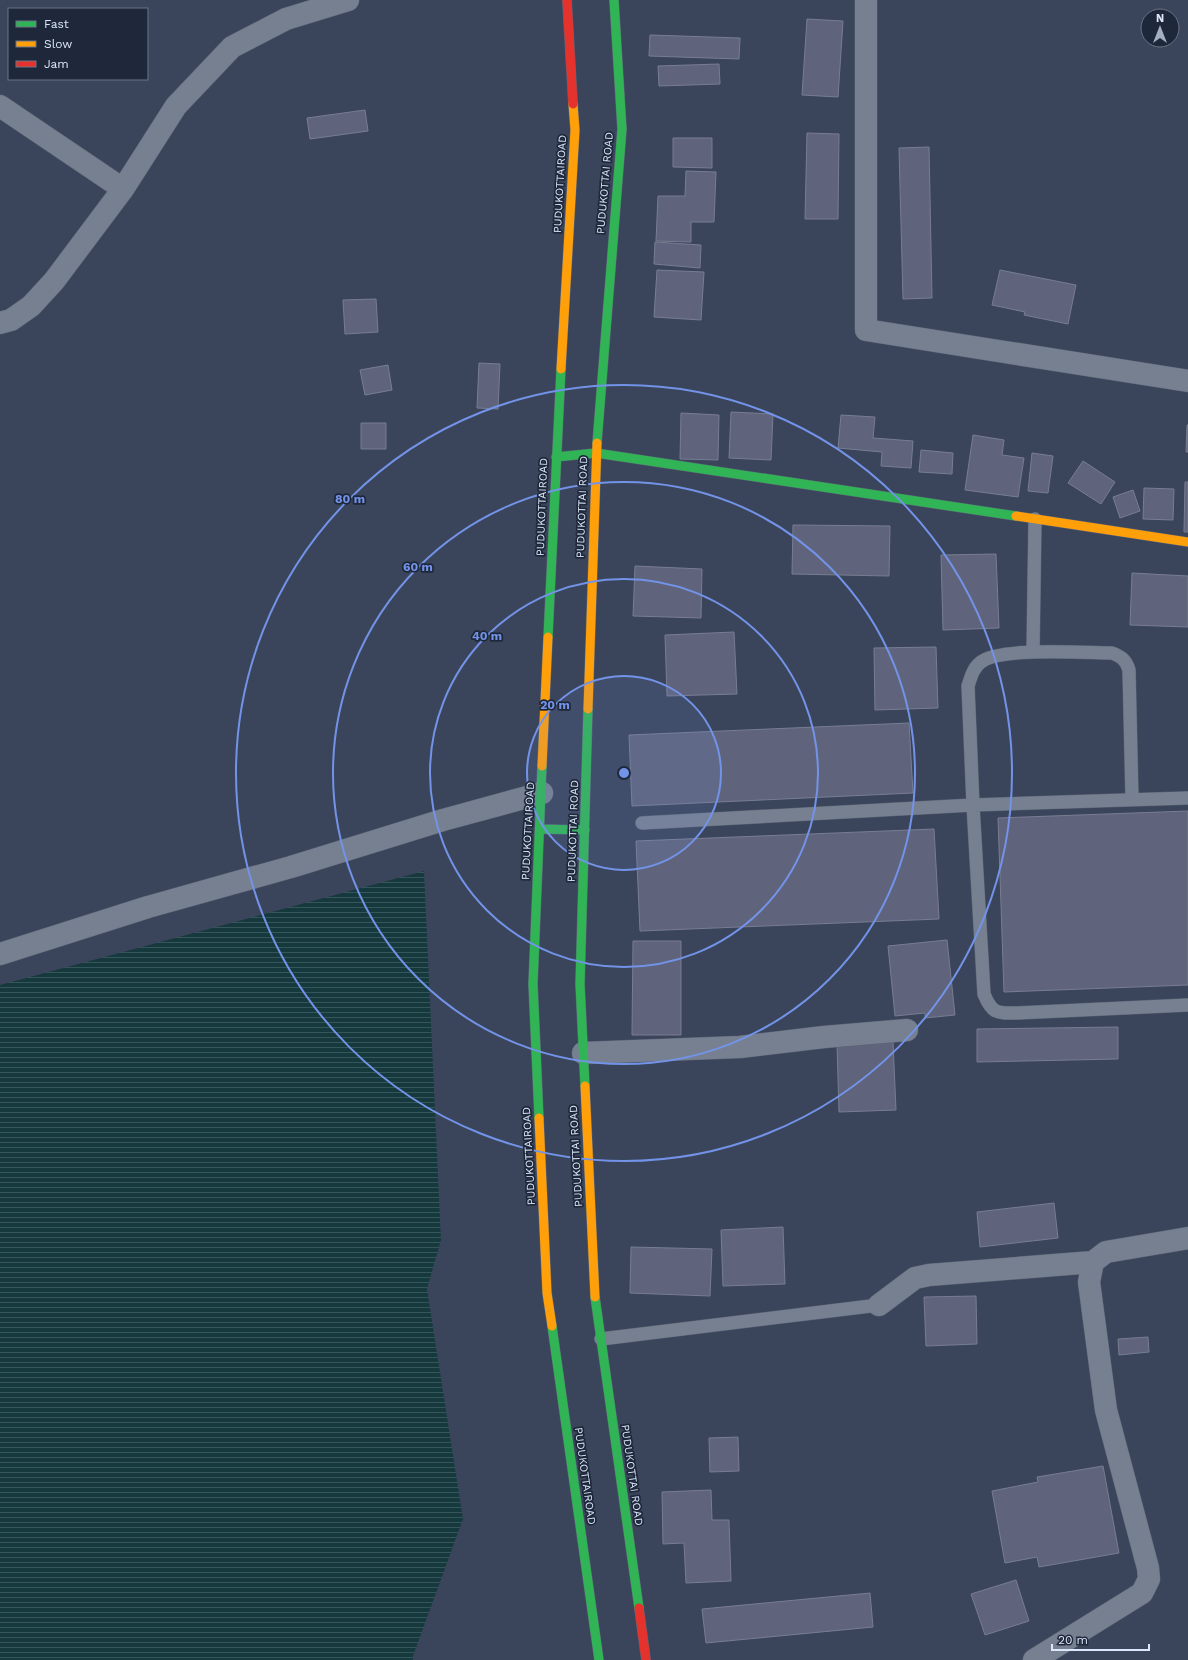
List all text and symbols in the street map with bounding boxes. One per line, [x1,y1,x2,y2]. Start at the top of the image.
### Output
legend [8,8,148,80]
north arrow [1140,8,1180,48]
text: N [1156,12,1164,25]
text: Fast [44,17,69,31]
text: Slow [44,37,72,51]
text: Jam [44,57,69,71]
street label: PUDUKOTTAI ROAD [594,132,616,234]
street label: PUDUKOTTAIROAD [551,135,569,233]
street label: PUDUKOTTAI ROAD [574,456,590,558]
street label: PUDUKOTTAIROAD [534,458,550,556]
text: 80 m [335,492,365,506]
text: 60 m [403,560,433,574]
text: 40 m [472,629,502,643]
text: 20 m [540,698,570,712]
centre of rings [617,766,631,780]
street label: PUDUKOTTAI ROAD [565,780,581,882]
street label: PUDUKOTTAIROAD [519,782,537,880]
street label: PUDUKOTTAI ROAD [567,1105,585,1207]
street label: PUDUKOTTAIROAD [520,1107,538,1205]
street label: PUDUKOTTAI ROAD [618,1424,646,1527]
street label: PUDUKOTTAIROAD [572,1426,598,1526]
scale bar [1052,1626,1149,1652]
text: 20 m [1058,1633,1088,1647]

